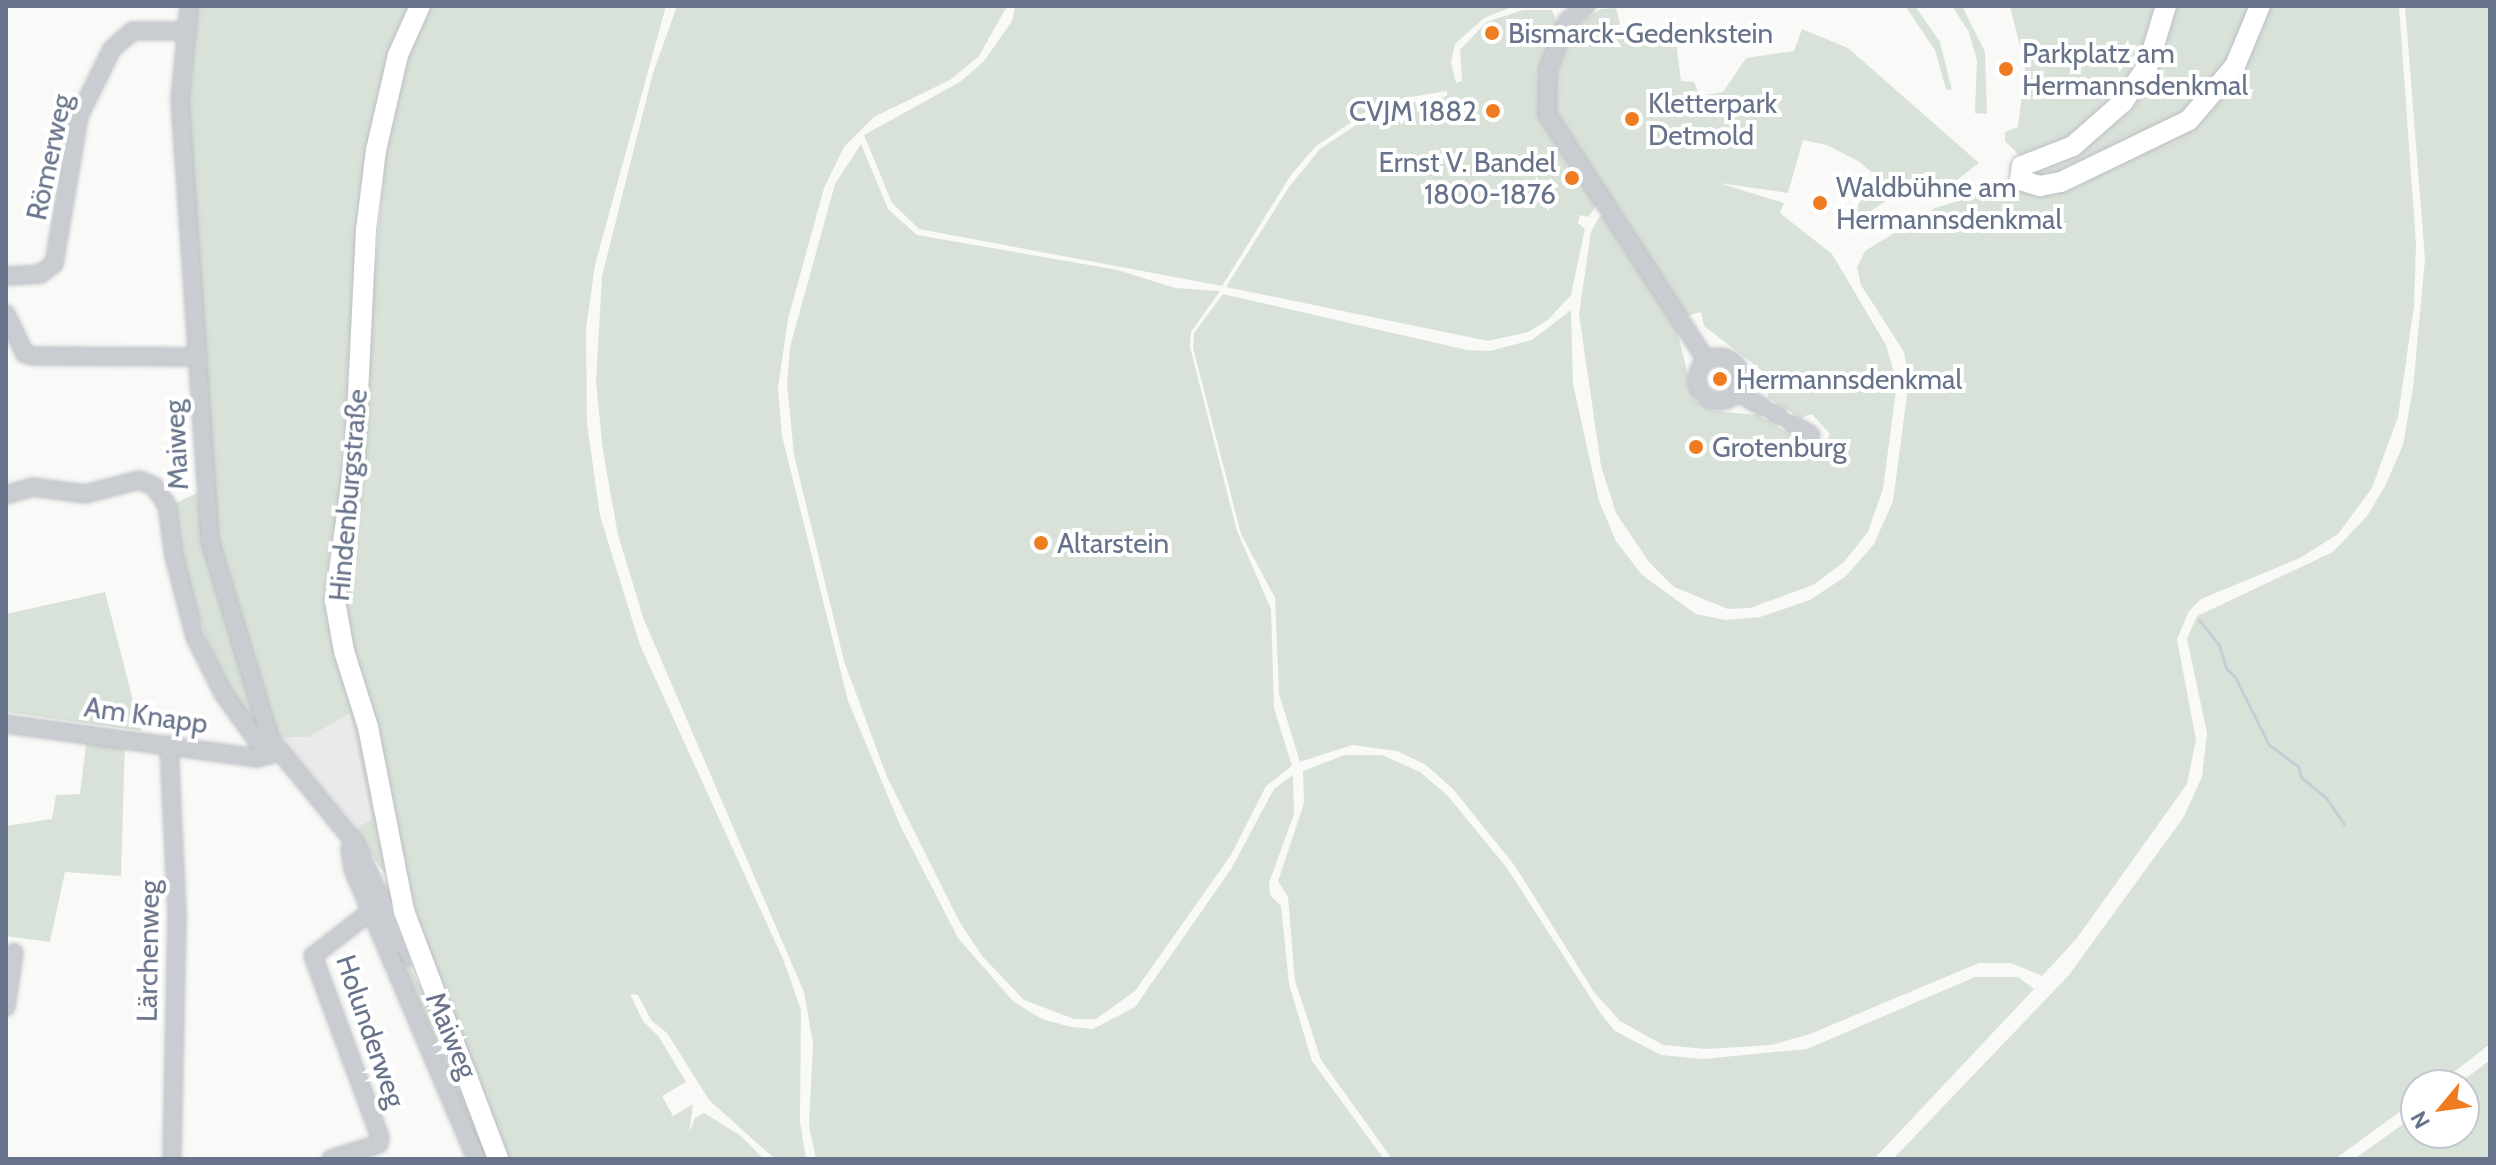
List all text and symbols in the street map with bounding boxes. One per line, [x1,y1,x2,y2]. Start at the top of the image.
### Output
place label: Bismarck-Gedenkstein [1508,16,1773,50]
marker: Bismarck-Gedenkstein [1483,24,1501,42]
place label: Parkplatz am Hermannsdenkmal [2022,36,2248,102]
marker: Parkplatz am Hermannsdenkmal [1997,60,2015,78]
place label: Kletterpark Detmold [1648,86,1777,152]
street label: Römerweg [19,91,79,223]
place label: CVJM 1882 [1349,94,1477,128]
marker: CVJM 1882 [1484,102,1502,120]
marker: Kletterpark Detmold [1623,110,1641,128]
place label: Ernst V. Bandel 1800-1876 [1379,145,1556,211]
marker: Ernst V. Bandel 1800-1876 [1563,169,1581,187]
place label: Waldbühne am Hermannsdenkmal [1836,170,2062,236]
marker: Waldbühne am Hermannsdenkmal [1811,194,1829,212]
place label: Hermannsdenkmal [1736,362,1962,396]
marker: Hermannsdenkmal [1711,370,1729,388]
street label: Hindenburgstraße [322,387,374,603]
street label: Maiweg [157,399,195,491]
place label: Grotenburg [1712,430,1846,464]
marker: Grotenburg [1687,438,1705,456]
place label: Altarstein [1057,526,1169,560]
marker: Altarstein [1032,534,1050,552]
street label: Am Knapp [82,690,210,740]
street label: Lärchenweg [130,880,166,1022]
street label: Holunderweg [329,950,413,1112]
street label: Maiweg [419,987,485,1083]
north arrow [2400,1069,2480,1149]
text: N [2405,1107,2436,1133]

